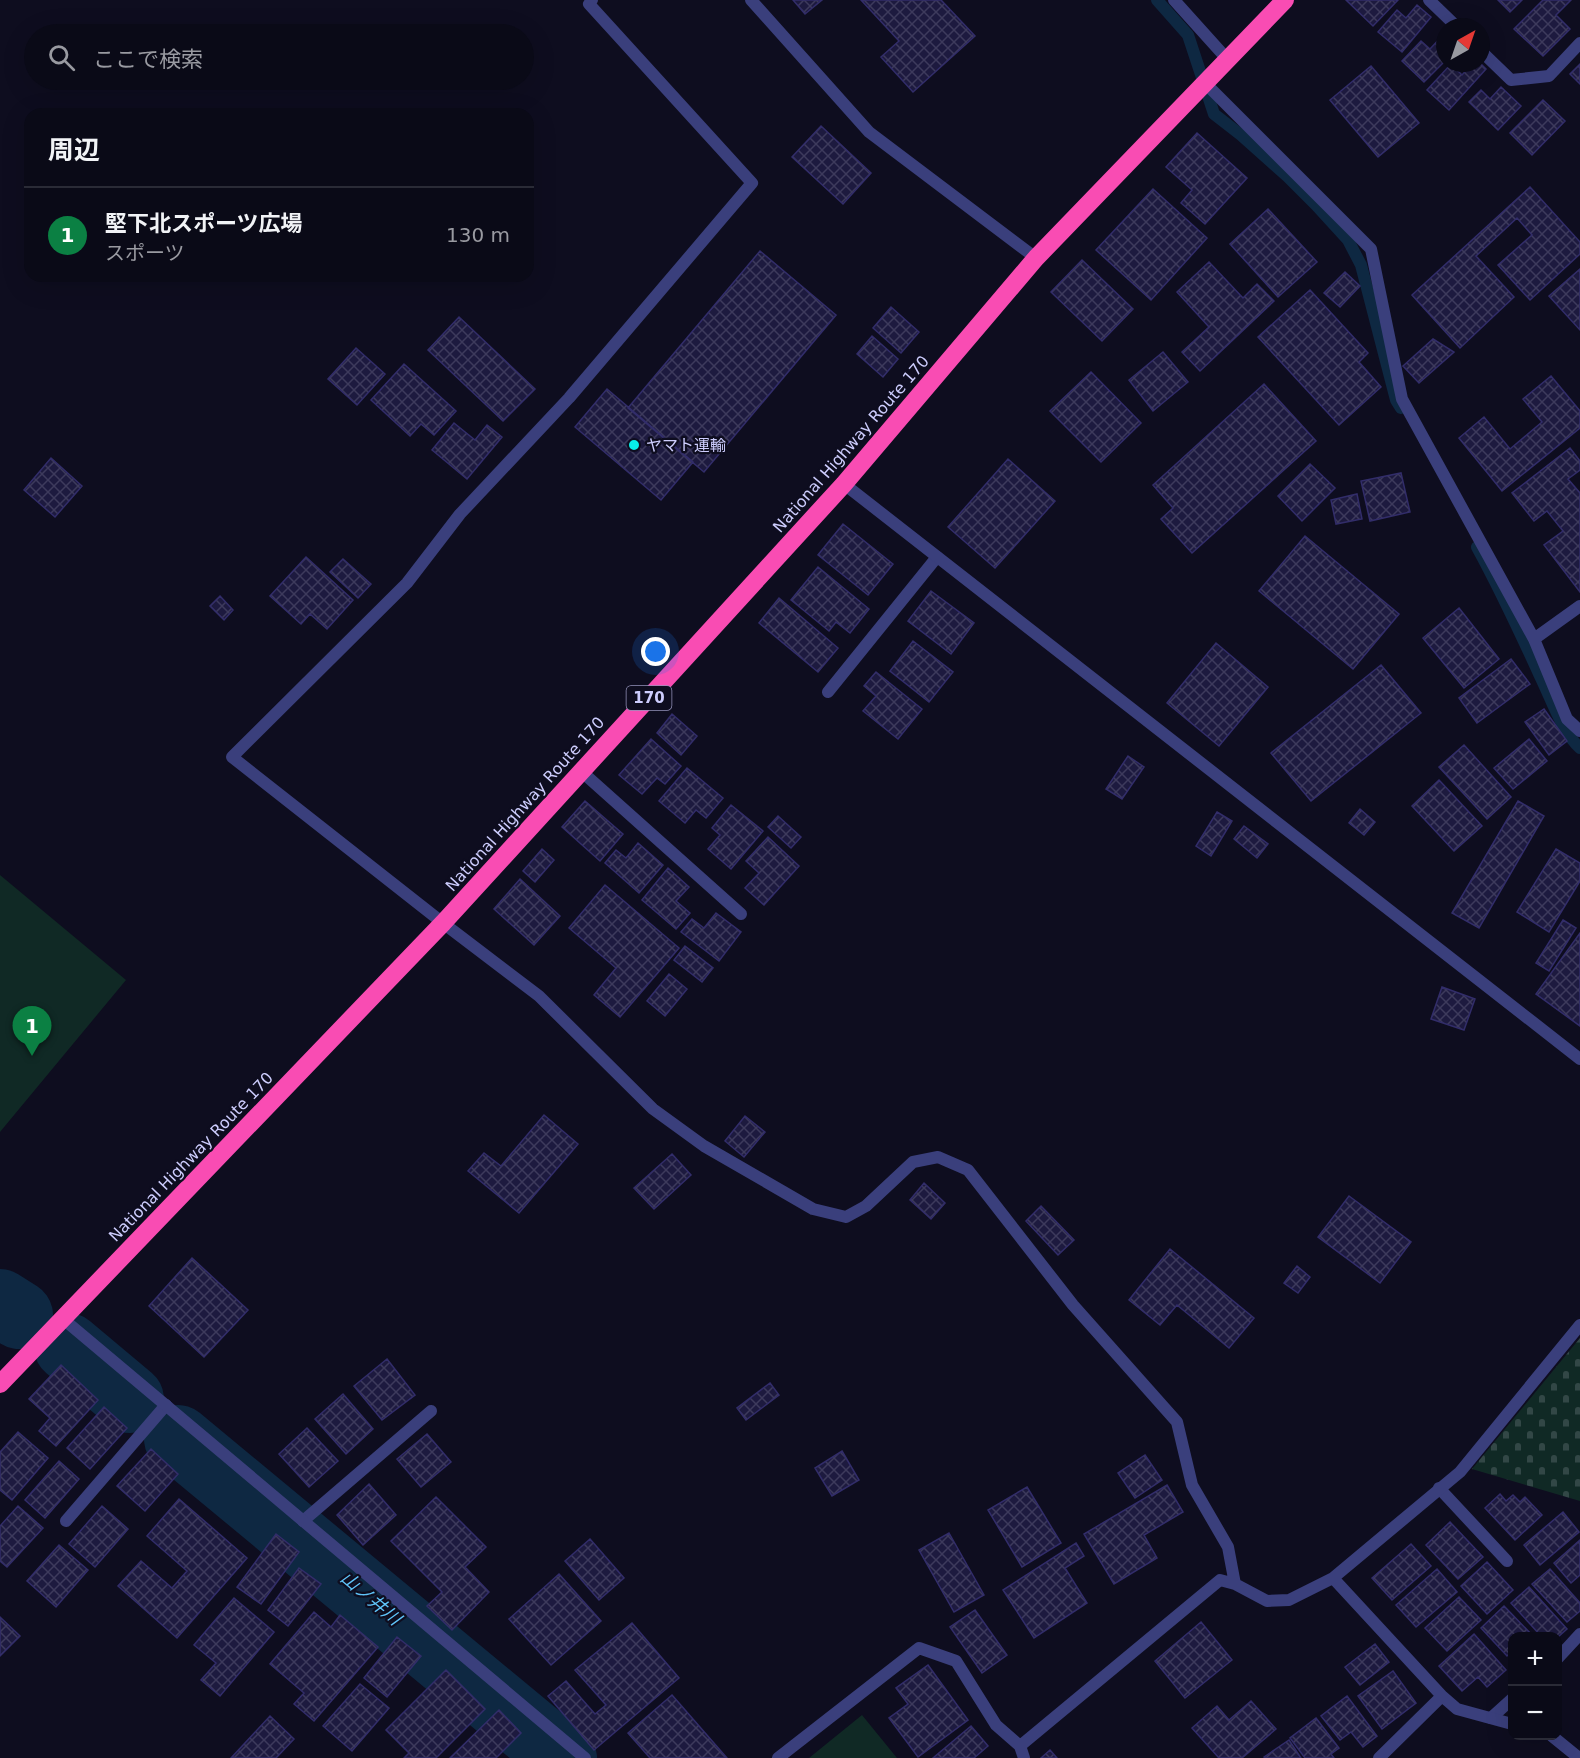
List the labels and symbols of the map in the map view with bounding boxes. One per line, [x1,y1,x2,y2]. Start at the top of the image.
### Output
north arrow [1436,18,1490,72]
street label: National Highway Route 170 [769,352,933,536]
place label: ヤマト運輸 [646,436,726,455]
marker: ヤマト運輸 [627,438,641,452]
your location [641,637,670,666]
road number: 170 [626,686,672,710]
street label: National Highway Route 170 [442,713,608,895]
pin: 1 [12,1006,51,1056]
street label: National Highway Route 170 [105,1068,277,1246]
water label: 山ノ井川 [337,1567,407,1630]

